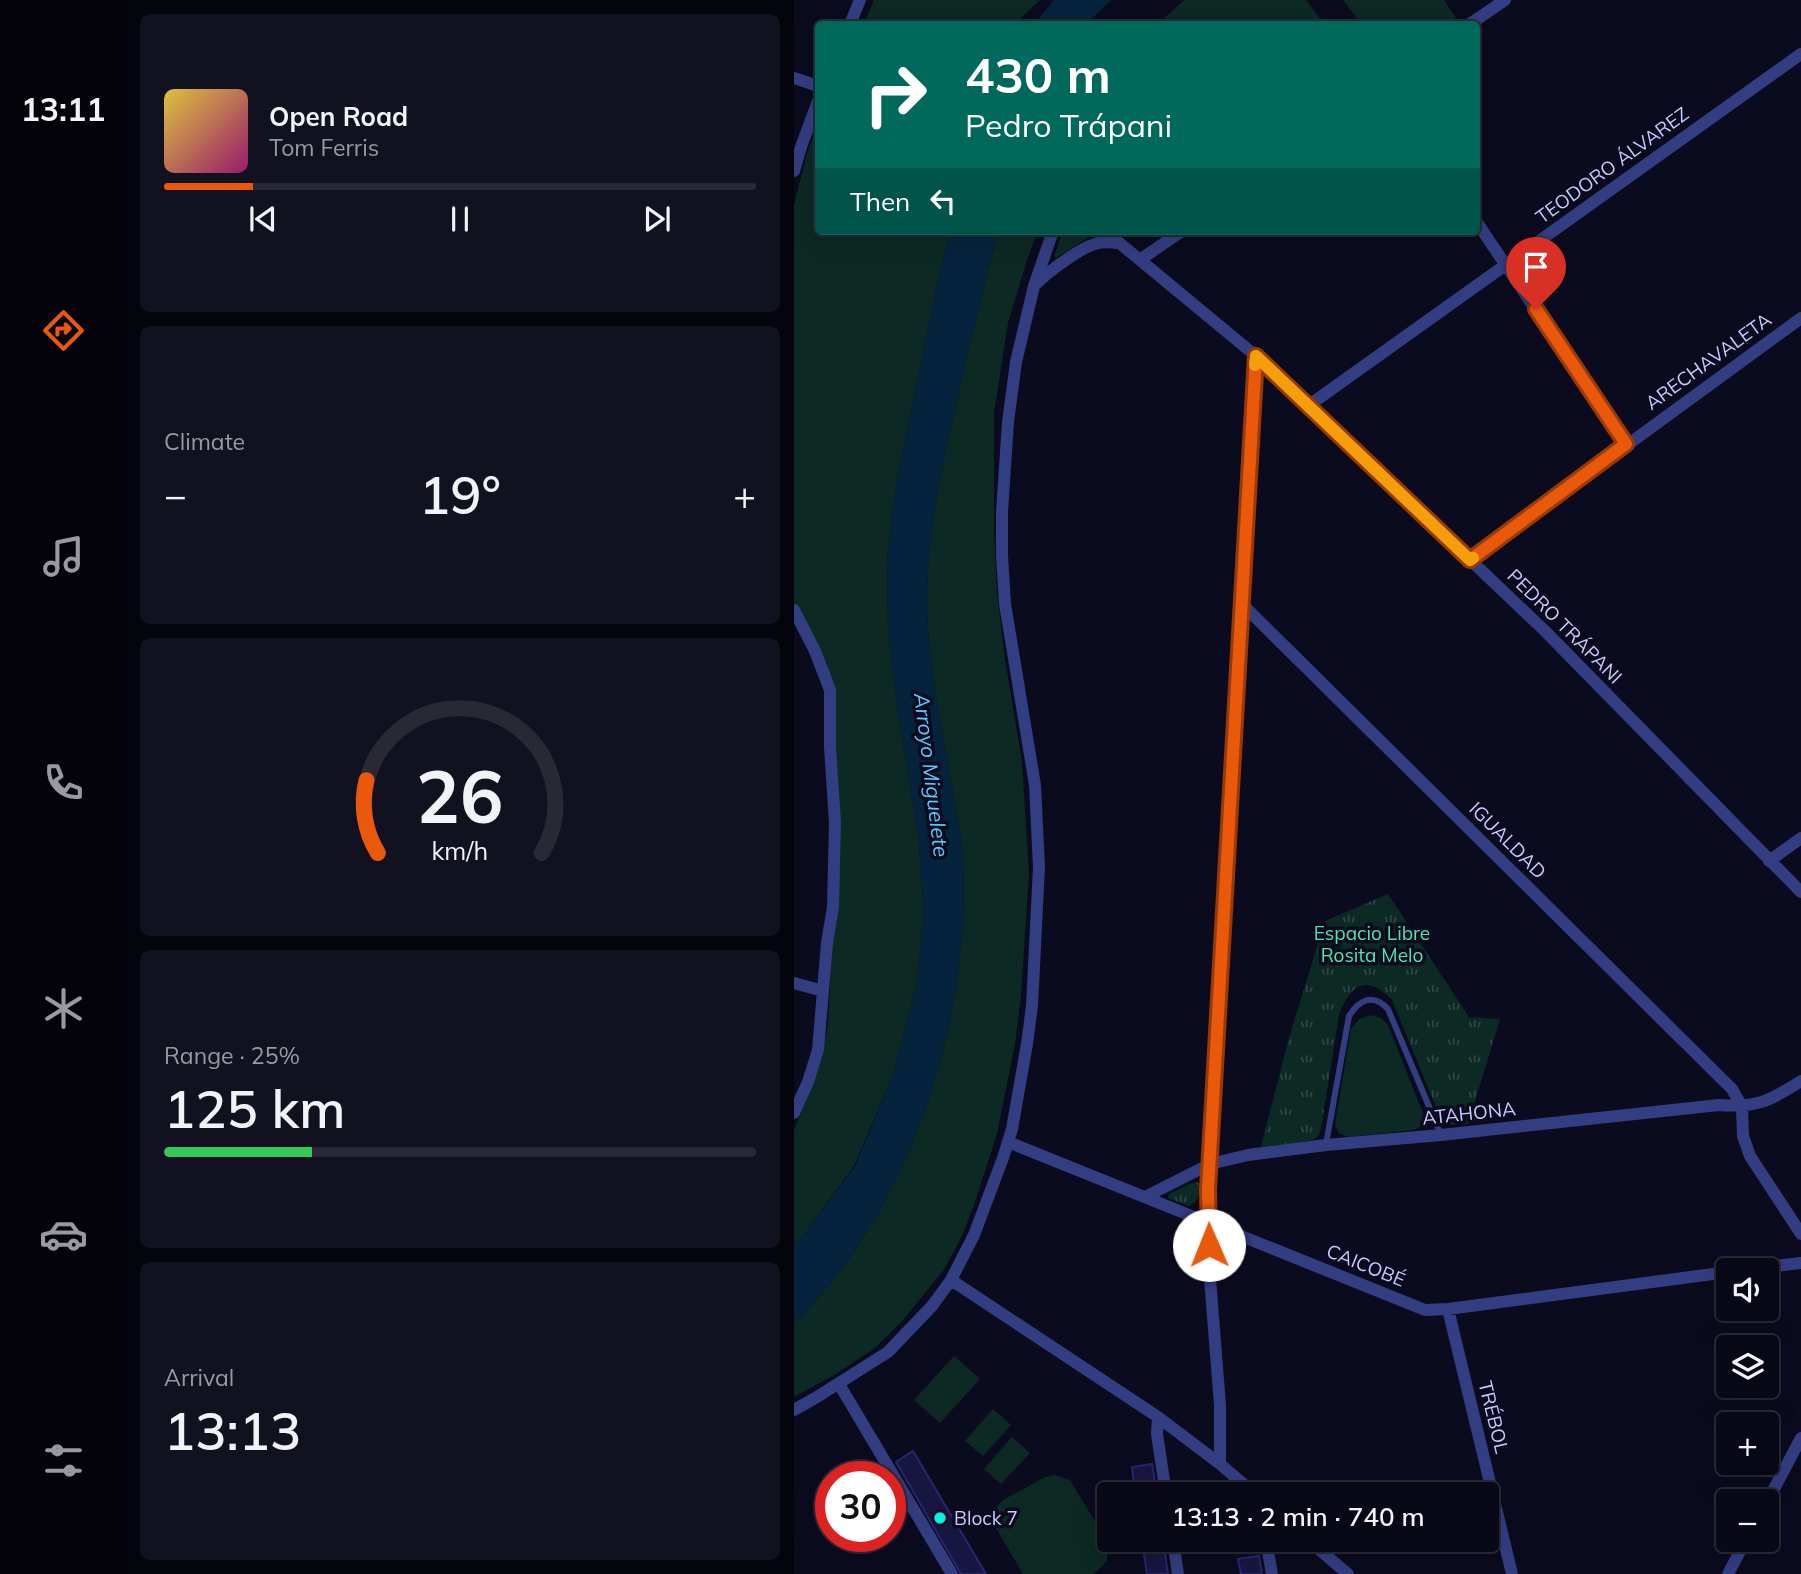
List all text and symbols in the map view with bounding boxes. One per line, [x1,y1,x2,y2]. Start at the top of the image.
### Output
text: 430 m [965,44,1111,105]
icon: right [850,49,941,140]
text: 13:11 [21,89,105,129]
text: Open Road [269,100,408,133]
street label: TEODORO ÁLVAREZ [1531,101,1693,229]
text: Pedro Trápani [965,105,1172,145]
text: Tom Ferris [269,133,379,162]
icon: left [924,182,962,220]
text: Then [850,185,910,218]
icon: previous [244,200,282,238]
icon: pause [441,200,479,238]
icon: next [638,200,676,238]
pin [1506,237,1566,309]
icon: arrive [1517,248,1555,286]
icon: directions [39,306,88,355]
street label: ARECHAVALETA [1640,307,1776,415]
text: Climate [164,427,245,456]
text: 19° [419,462,501,527]
text: − [164,471,187,519]
text: + [733,471,756,519]
icon: music [39,532,88,581]
street label: PEDRO TRÁPANI [1502,563,1628,689]
water label: Arroyo Miguelete [909,690,955,858]
text: 26 [416,750,504,841]
icon: phone [39,758,88,807]
street label: IGUALDAD [1465,797,1551,883]
text: km/h [432,835,488,866]
park label: Espacio Libre Rosita Melo [1314,921,1430,967]
icon: climate [39,984,88,1033]
text: Range · 25% [164,1041,300,1070]
text: 125 km [164,1076,345,1141]
street label: ATAHONA [1421,1096,1517,1130]
position arrow [1172,1208,1246,1282]
icon: car [39,1210,88,1259]
street label: CAICOBÉ [1323,1238,1409,1292]
map controls [1716,1258,1779,1552]
button: sound [1716,1258,1779,1321]
button: layers [1716,1335,1779,1398]
text: Arrival [164,1363,234,1392]
street label: TRÉBOL [1473,1378,1515,1456]
text: 13:13 [164,1398,301,1463]
button: + [1716,1412,1779,1475]
icon: filters [39,1436,88,1485]
speed limit sign: 30 [815,1461,906,1552]
button: − [1716,1489,1779,1552]
text: 13:13 · 2 min · 740 m [1171,1500,1425,1533]
place label: Block 7 [954,1506,1018,1530]
marker: Block 7 [932,1510,948,1526]

